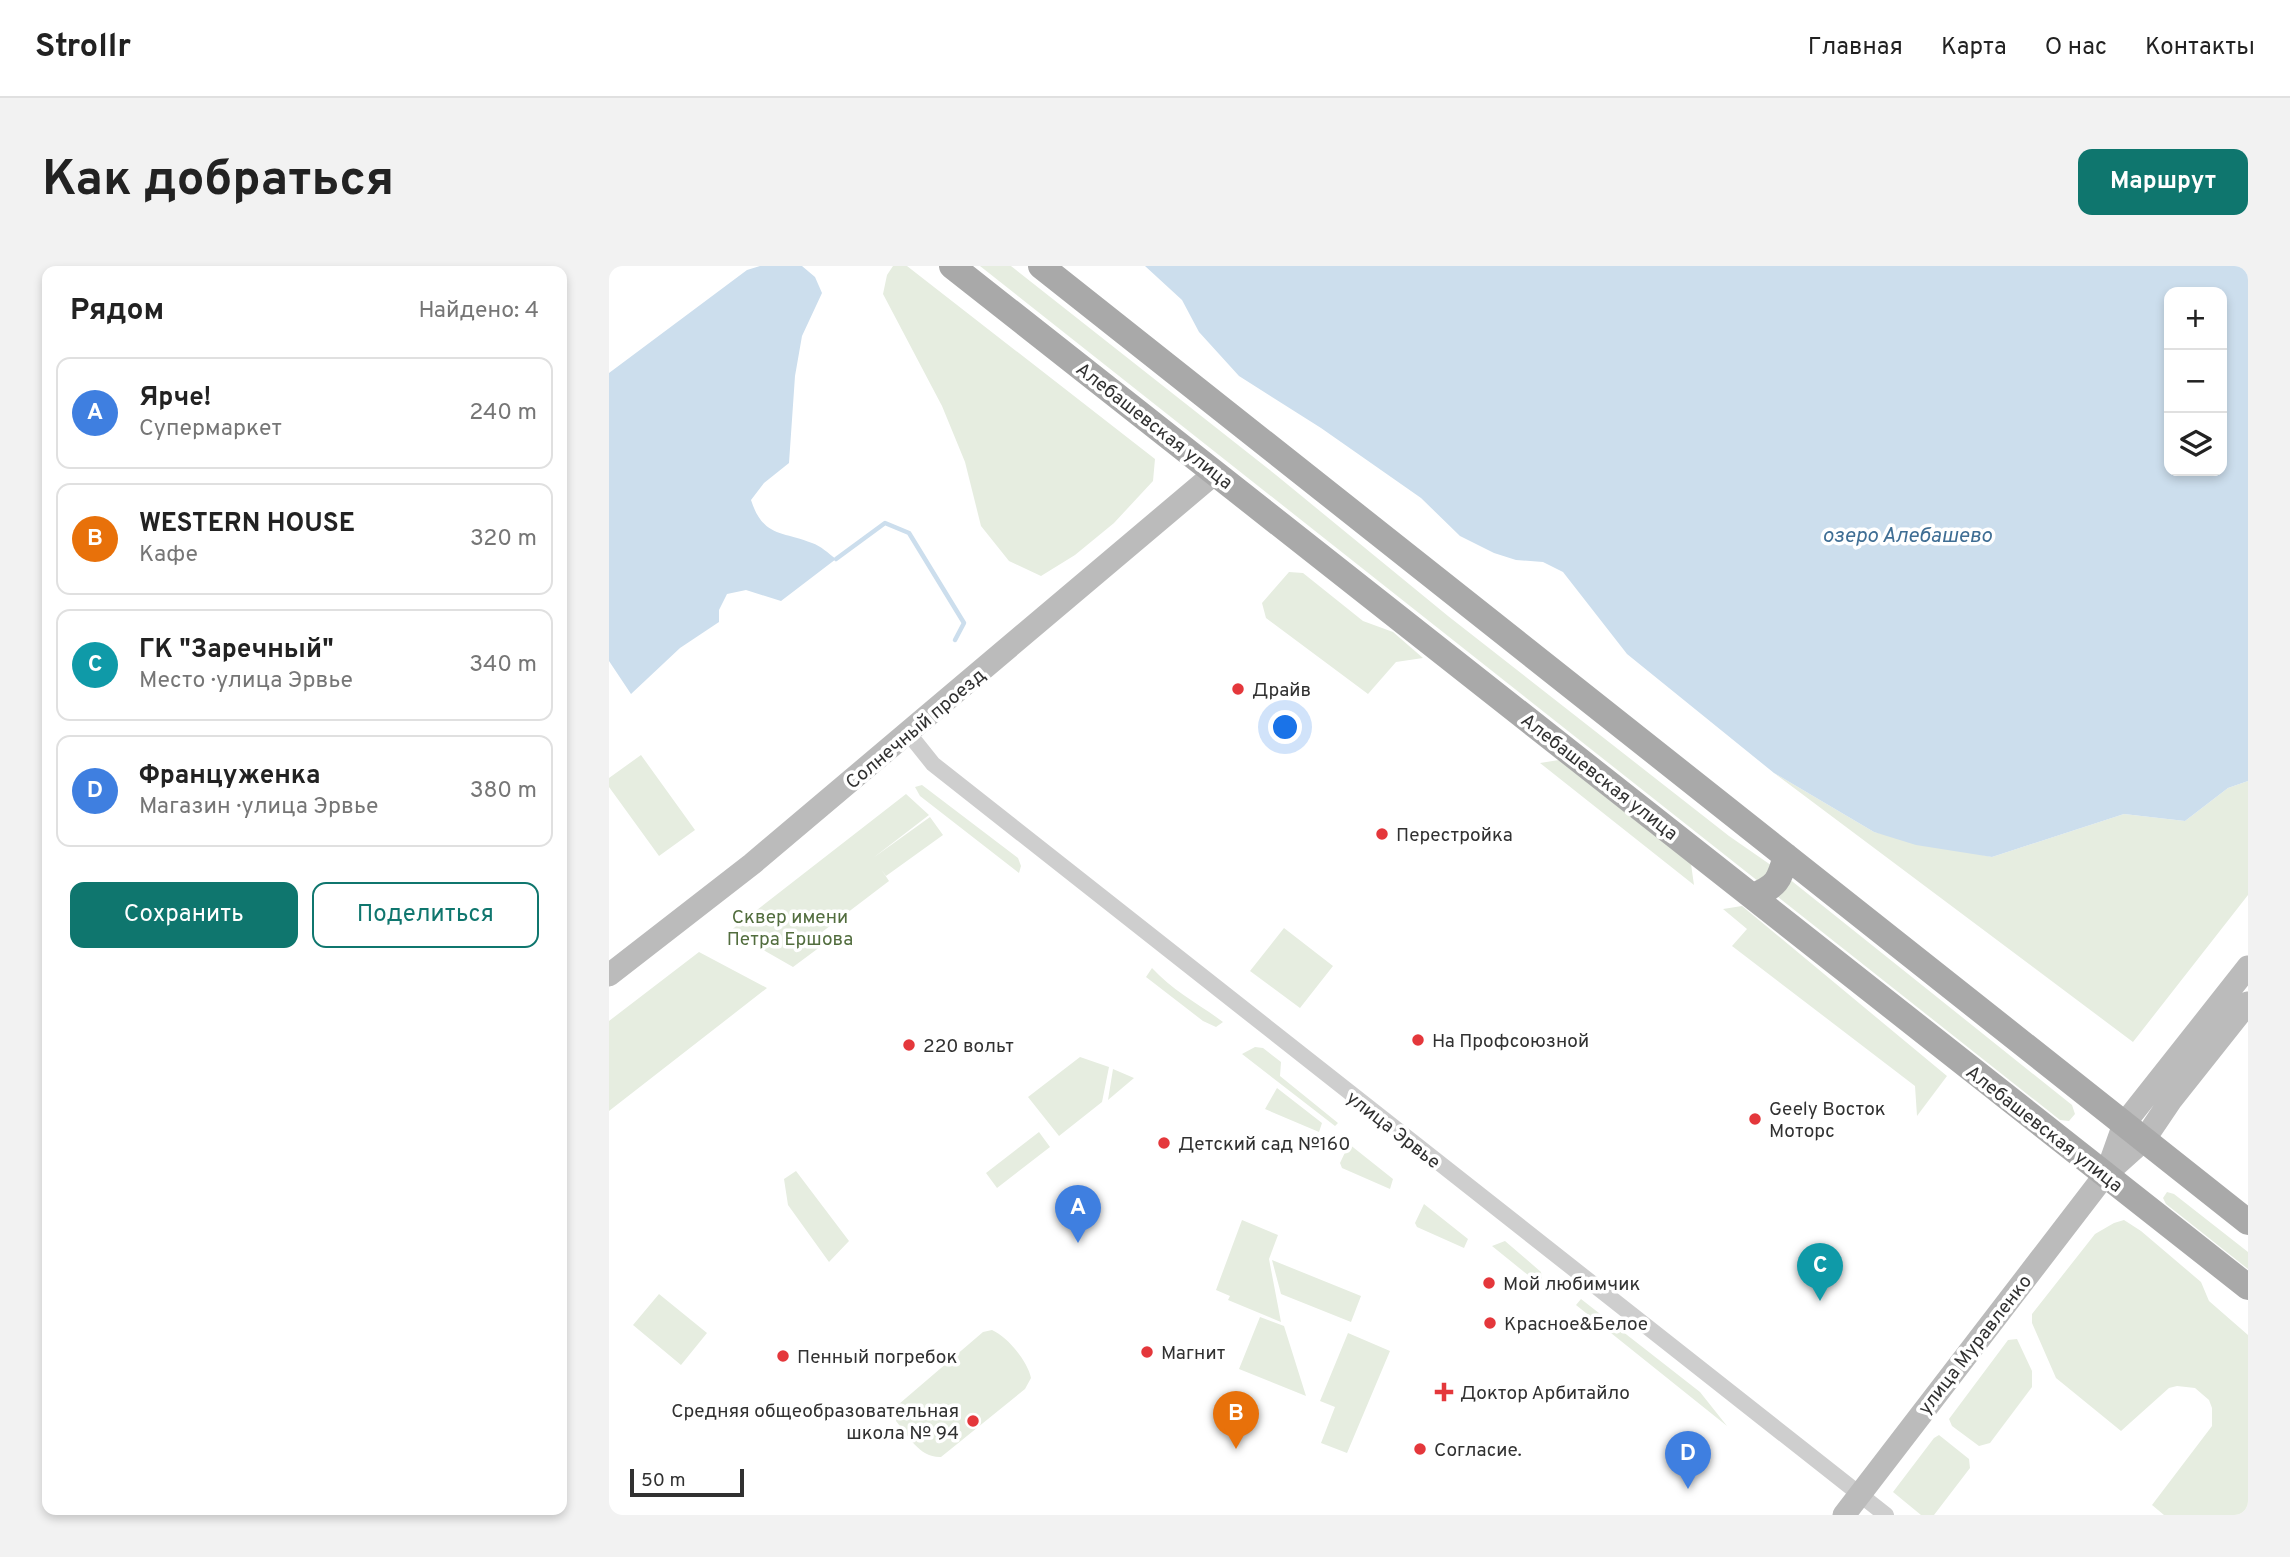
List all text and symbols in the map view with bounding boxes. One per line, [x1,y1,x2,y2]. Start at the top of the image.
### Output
text: Strollr [35,27,131,69]
text: Главная [1808,33,1903,63]
text: Карта [1941,33,2007,63]
text: О нас [2045,33,2107,63]
text: Контакты [2145,33,2255,63]
button: Маршрут [2078,149,2248,215]
text: Как добраться [42,151,394,213]
map controls [2164,287,2227,476]
button: + [2164,287,2227,350]
text: Рядом [70,293,164,330]
text: Найдено: 4 [418,297,539,326]
button: − [2164,350,2227,413]
street label: Алебашевская улица [1070,358,1237,495]
text: Ярче! [139,382,211,415]
text: A [87,399,103,428]
text: 240 m [469,399,537,428]
button: layers [2164,413,2227,476]
text: Супермаркет [139,415,282,444]
text: WESTERN HOUSE [139,508,355,541]
water label: озеро Алебашево [1822,523,1993,550]
text: B [87,525,103,554]
text: 320 m [470,525,537,554]
text: Кафе [139,541,198,570]
text: ГК "Заречный" [139,634,334,667]
text: C [88,651,102,680]
text: 340 m [469,651,537,680]
street label: Солнечный проезд [841,664,991,795]
text: Место · улица Эрвье [139,667,353,696]
place label: Драйв [1252,679,1311,703]
marker: Драйв [1230,681,1246,697]
street label: Алебашевская улица [1515,709,1682,846]
your location [1268,710,1302,744]
text: Француженка [139,760,321,793]
text: D [87,777,103,806]
text: 380 m [470,777,537,806]
text: Магазин · улица Эрвье [139,793,378,822]
place label: Перестройка [1396,824,1513,848]
marker: Перестройка [1374,826,1390,842]
button: Сохранить [70,882,298,948]
button: Поделиться [312,882,539,948]
park label: Сквер имени Петра Ершова [727,906,853,952]
place label: На Профсоюзной [1432,1030,1589,1054]
marker: На Профсоюзной [1410,1032,1426,1048]
place label: 220 вольт [923,1035,1014,1059]
marker: 220 вольт [901,1037,917,1053]
street label: Алебашевская улица [1960,1061,2127,1198]
street label: улица Эрвье [1341,1086,1445,1175]
place label: Geely Восток Моторс [1769,1098,1886,1144]
marker: Geely Восток Моторс [1747,1111,1763,1127]
place label: Детский сад №160 [1178,1133,1350,1157]
marker: Детский сад №160 [1156,1135,1172,1151]
pin: A [1055,1185,1101,1243]
pin: C [1797,1243,1843,1301]
street label: улица Муравленко [1913,1270,2038,1420]
place label: Мой любимчик [1503,1273,1640,1297]
marker: Мой любимчик [1481,1275,1497,1291]
place label: Красное&Белое [1504,1313,1648,1337]
marker: Красное&Белое [1482,1315,1498,1331]
place label: Магнит [1161,1342,1226,1366]
marker: Магнит [1139,1344,1155,1360]
place label: Пенный погребок [797,1346,957,1370]
marker: Пенный погребок [775,1348,791,1364]
marker: Доктор Арбитайло [1434,1382,1454,1402]
place label: Доктор Арбитайло [1460,1382,1630,1406]
pin: B [1213,1391,1259,1449]
place label: Средняя общеобразовательная школа № 94 [671,1400,959,1446]
marker: Средняя общеобразовательная школа № 94 [965,1413,981,1429]
pin: D [1665,1431,1711,1489]
place label: Согласие. [1434,1439,1522,1463]
marker: Согласие. [1412,1441,1428,1457]
scale bar [630,1466,744,1498]
text: 50 m [641,1469,686,1493]

